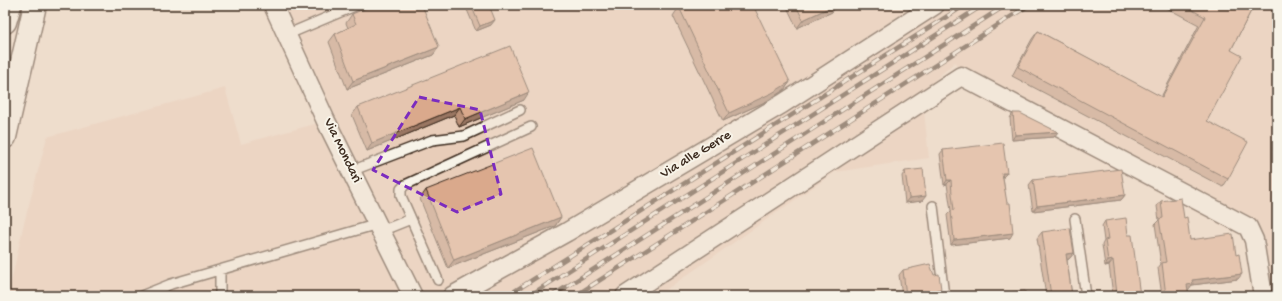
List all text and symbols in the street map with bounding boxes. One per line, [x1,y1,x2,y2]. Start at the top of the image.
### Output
street label: Via Mondari [319,115,365,186]
street label: Via alle Gerre [657,127,735,183]

